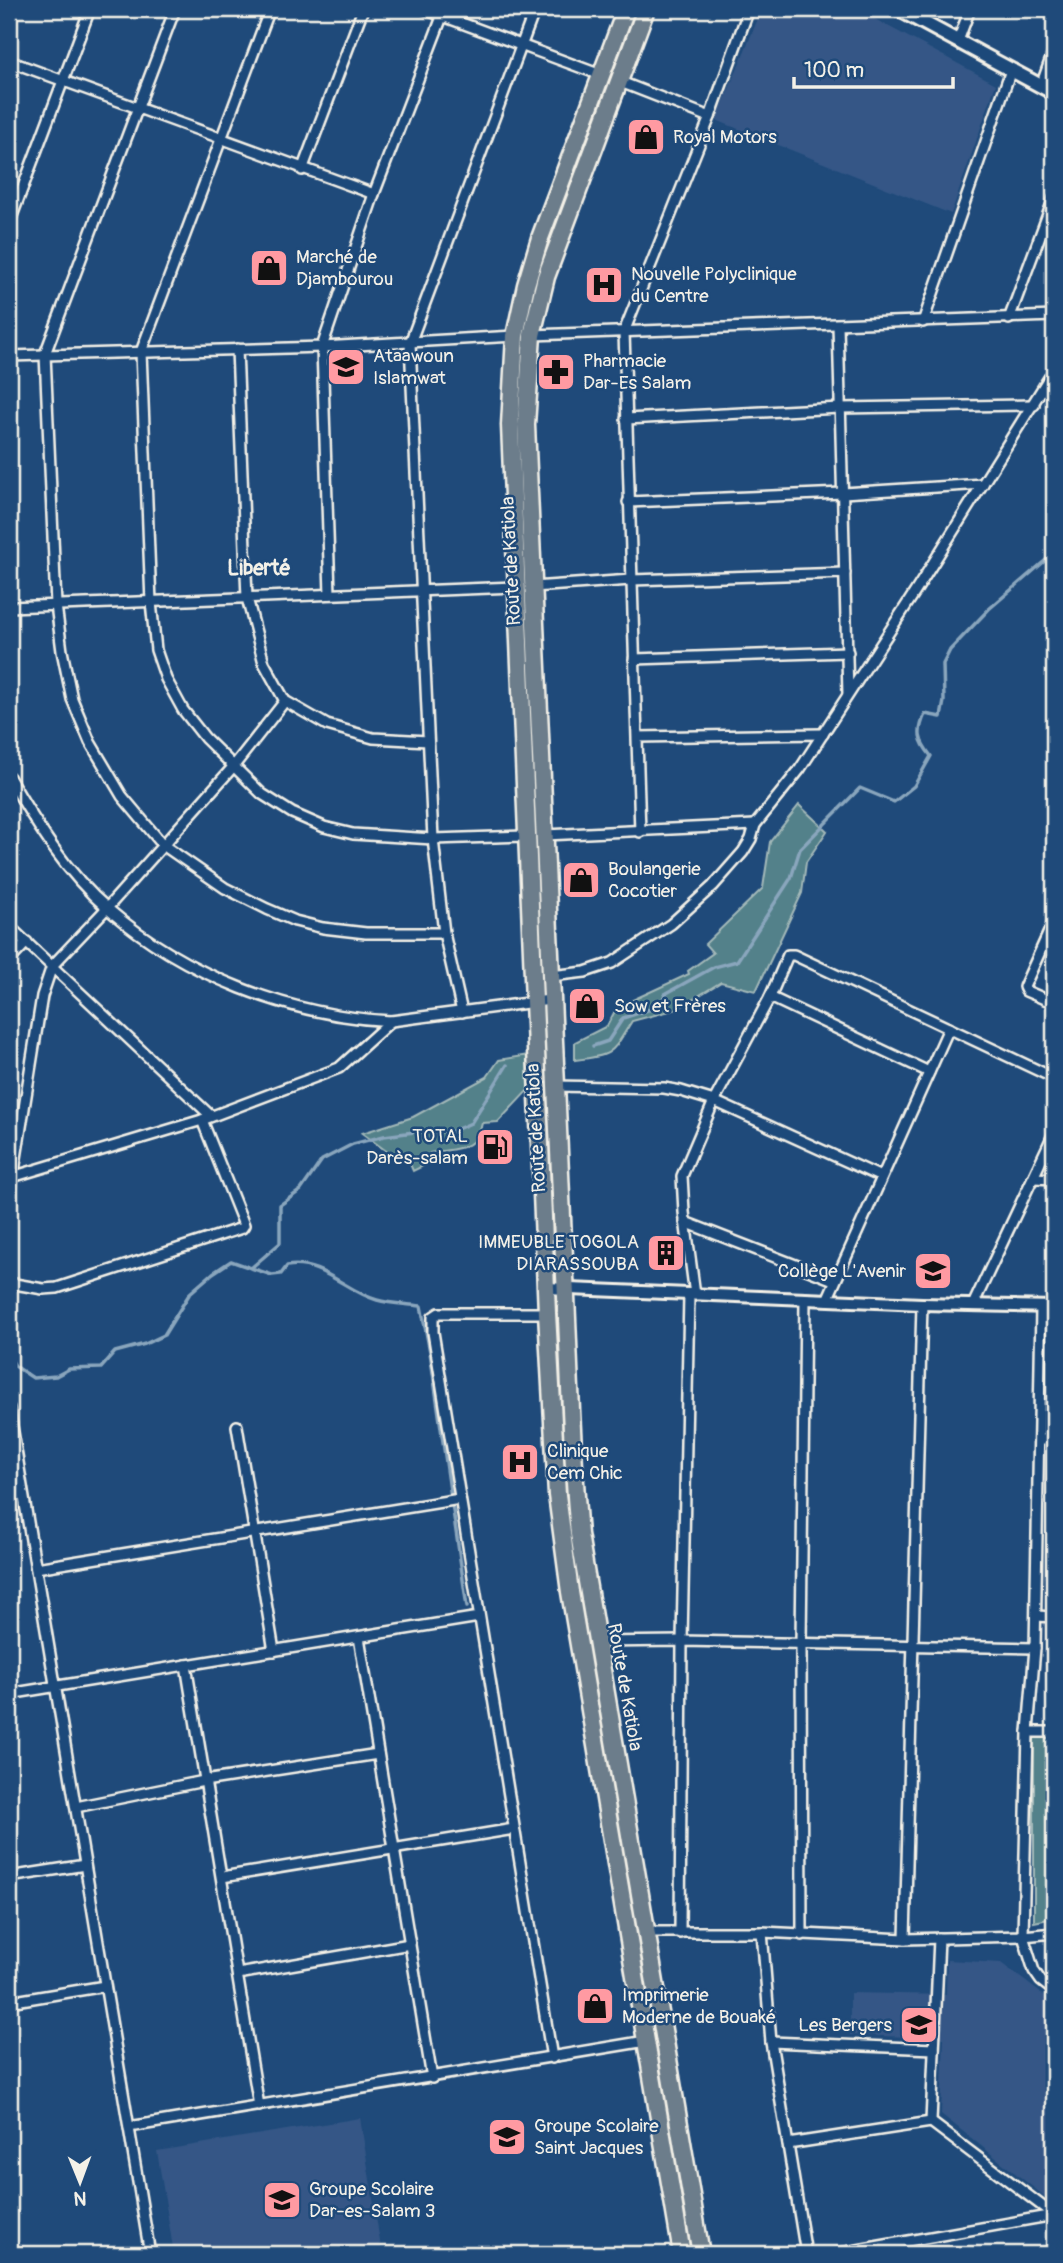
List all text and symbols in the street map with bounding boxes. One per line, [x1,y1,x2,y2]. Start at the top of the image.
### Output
scale bar [794,46,953,90]
text: 100 m [804,57,864,84]
shop icon: Royal Motors [625,116,667,158]
place label: Royal Motors [673,125,777,149]
place label: Marché de Djambourou [296,245,393,291]
shop icon: Marché de Djambourou [248,247,290,289]
place label: Nouvelle Polyclinique du Centre [631,262,797,308]
hospital icon: Nouvelle Polyclinique du Centre [583,264,625,306]
place label: Ataawoun Islamwat [373,344,454,390]
school or university icon: Ataawoun Islamwat [325,346,367,388]
place label: Pharmacie Dar-Es Salam [583,349,691,395]
pharmacy icon: Pharmacie Dar-Es Salam [535,351,577,393]
street label: Route de Katiola [496,496,526,626]
district label: Liberté [227,555,291,582]
place label: Boulangerie Cocotier [608,857,701,903]
shop icon: Boulangerie Cocotier [560,859,602,901]
shop icon: Sow et Frères [566,985,608,1027]
place label: Sow et Frères [614,994,726,1018]
street label: Route de Katiola [521,1063,551,1193]
place label: TOTAL Darès-salam [366,1124,468,1170]
fuel station icon: TOTAL Darès-salam [474,1126,516,1168]
place label: IMMEUBLE TOGOLA DIARASSOUBA [478,1230,639,1276]
building icon: IMMEUBLE TOGOLA DIARASSOUBA [645,1232,687,1274]
school or university icon: Collège L'Avenir [912,1250,954,1292]
place label: Collège L'Avenir [778,1259,906,1283]
place label: Clinique Cem Chic [547,1439,623,1485]
hospital icon: Clinique Cem Chic [499,1441,541,1483]
street label: Route de Katiola [602,1621,648,1753]
place label: Imprimerie Moderne de Bouaké [622,1983,776,2029]
shop icon: Imprimerie Moderne de Bouaké [574,1985,616,2027]
school or university icon: Les Bergers [898,2004,940,2046]
place label: Les Bergers [798,2013,892,2037]
place label: Groupe Scolaire Saint Jacques [534,2114,659,2160]
school or university icon: Groupe Scolaire Saint Jacques [486,2116,528,2158]
north arrow [46,2148,116,2218]
place label: Groupe Scolaire Dar-es-Salam 3 [309,2177,435,2223]
school or university icon: Groupe Scolaire Dar-es-Salam 3 [261,2179,303,2221]
text: N [74,2186,87,2210]

